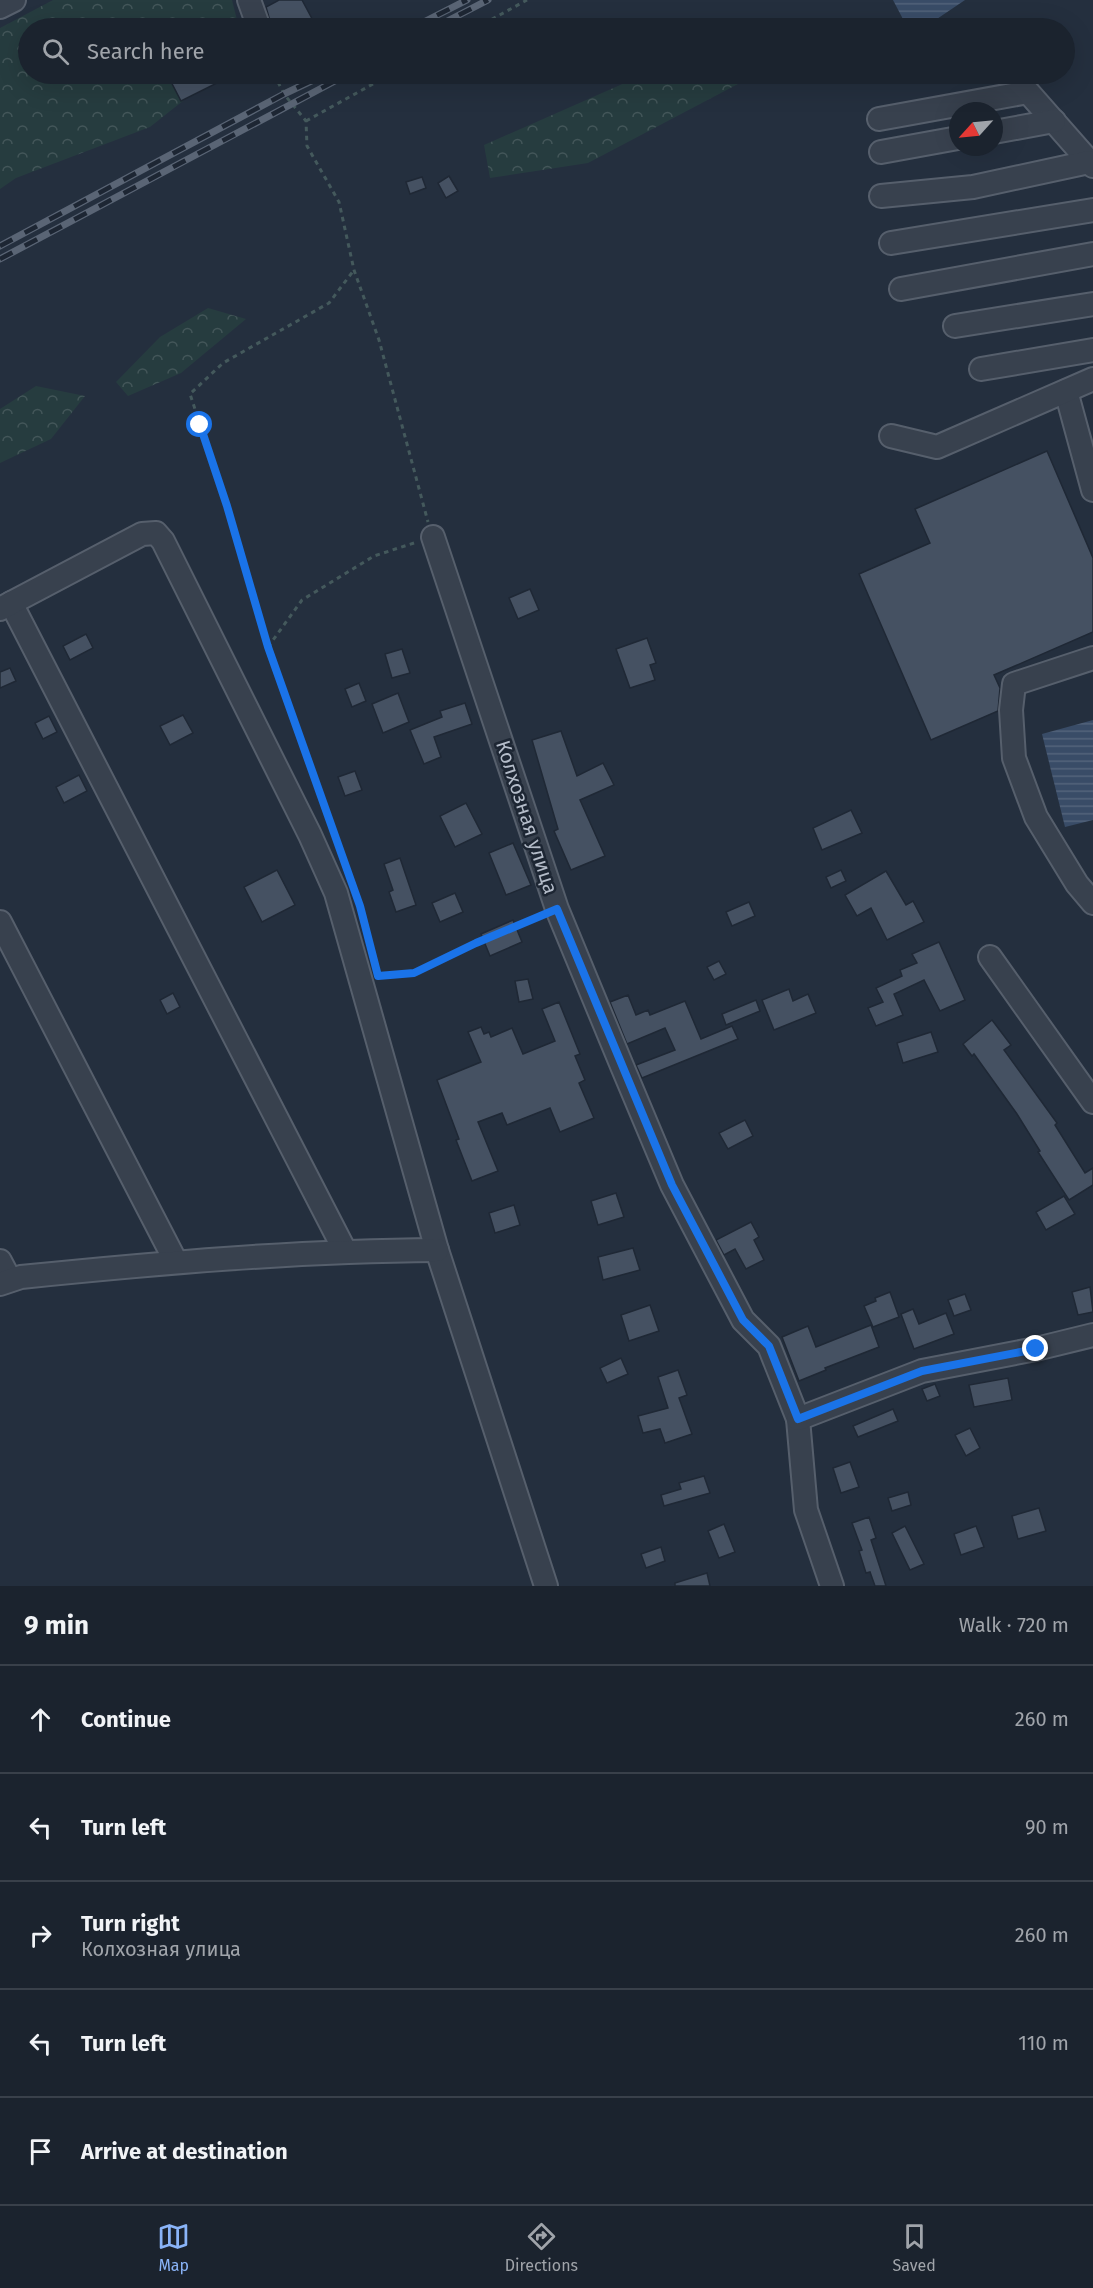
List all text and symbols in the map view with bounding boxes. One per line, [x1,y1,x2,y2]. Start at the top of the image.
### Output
search box [18,18,1075,84]
icon: search [39,35,72,68]
text: Search here [87,38,205,65]
north arrow [949,102,1003,156]
route start [186,411,212,437]
street label: Колхозная улица [491,737,563,897]
route end [1022,1335,1048,1361]
text: 9 min [24,1610,89,1641]
text: Walk · 720 m [959,1613,1069,1637]
icon: ahead [24,1703,57,1736]
text: Continue [81,1706,171,1733]
text: 260 m [1015,1707,1069,1731]
icon: left [24,1811,57,1844]
text: Turn left [81,1814,166,1841]
text: 90 m [1025,1815,1069,1839]
text: Turn right [81,1910,180,1937]
icon: right [24,1919,57,1952]
text: 260 m [1015,1923,1069,1947]
text: Колхозная улица [81,1937,241,1961]
icon: left [24,2027,57,2060]
text: Turn left [81,2030,166,2057]
text: 110 m [1018,2031,1069,2055]
icon: arrive [24,2135,57,2168]
text: Arrive at destination [81,2138,288,2165]
tab: Map [157,2220,190,2275]
tab: Directions [505,2220,578,2275]
tab: Saved [892,2220,936,2275]

